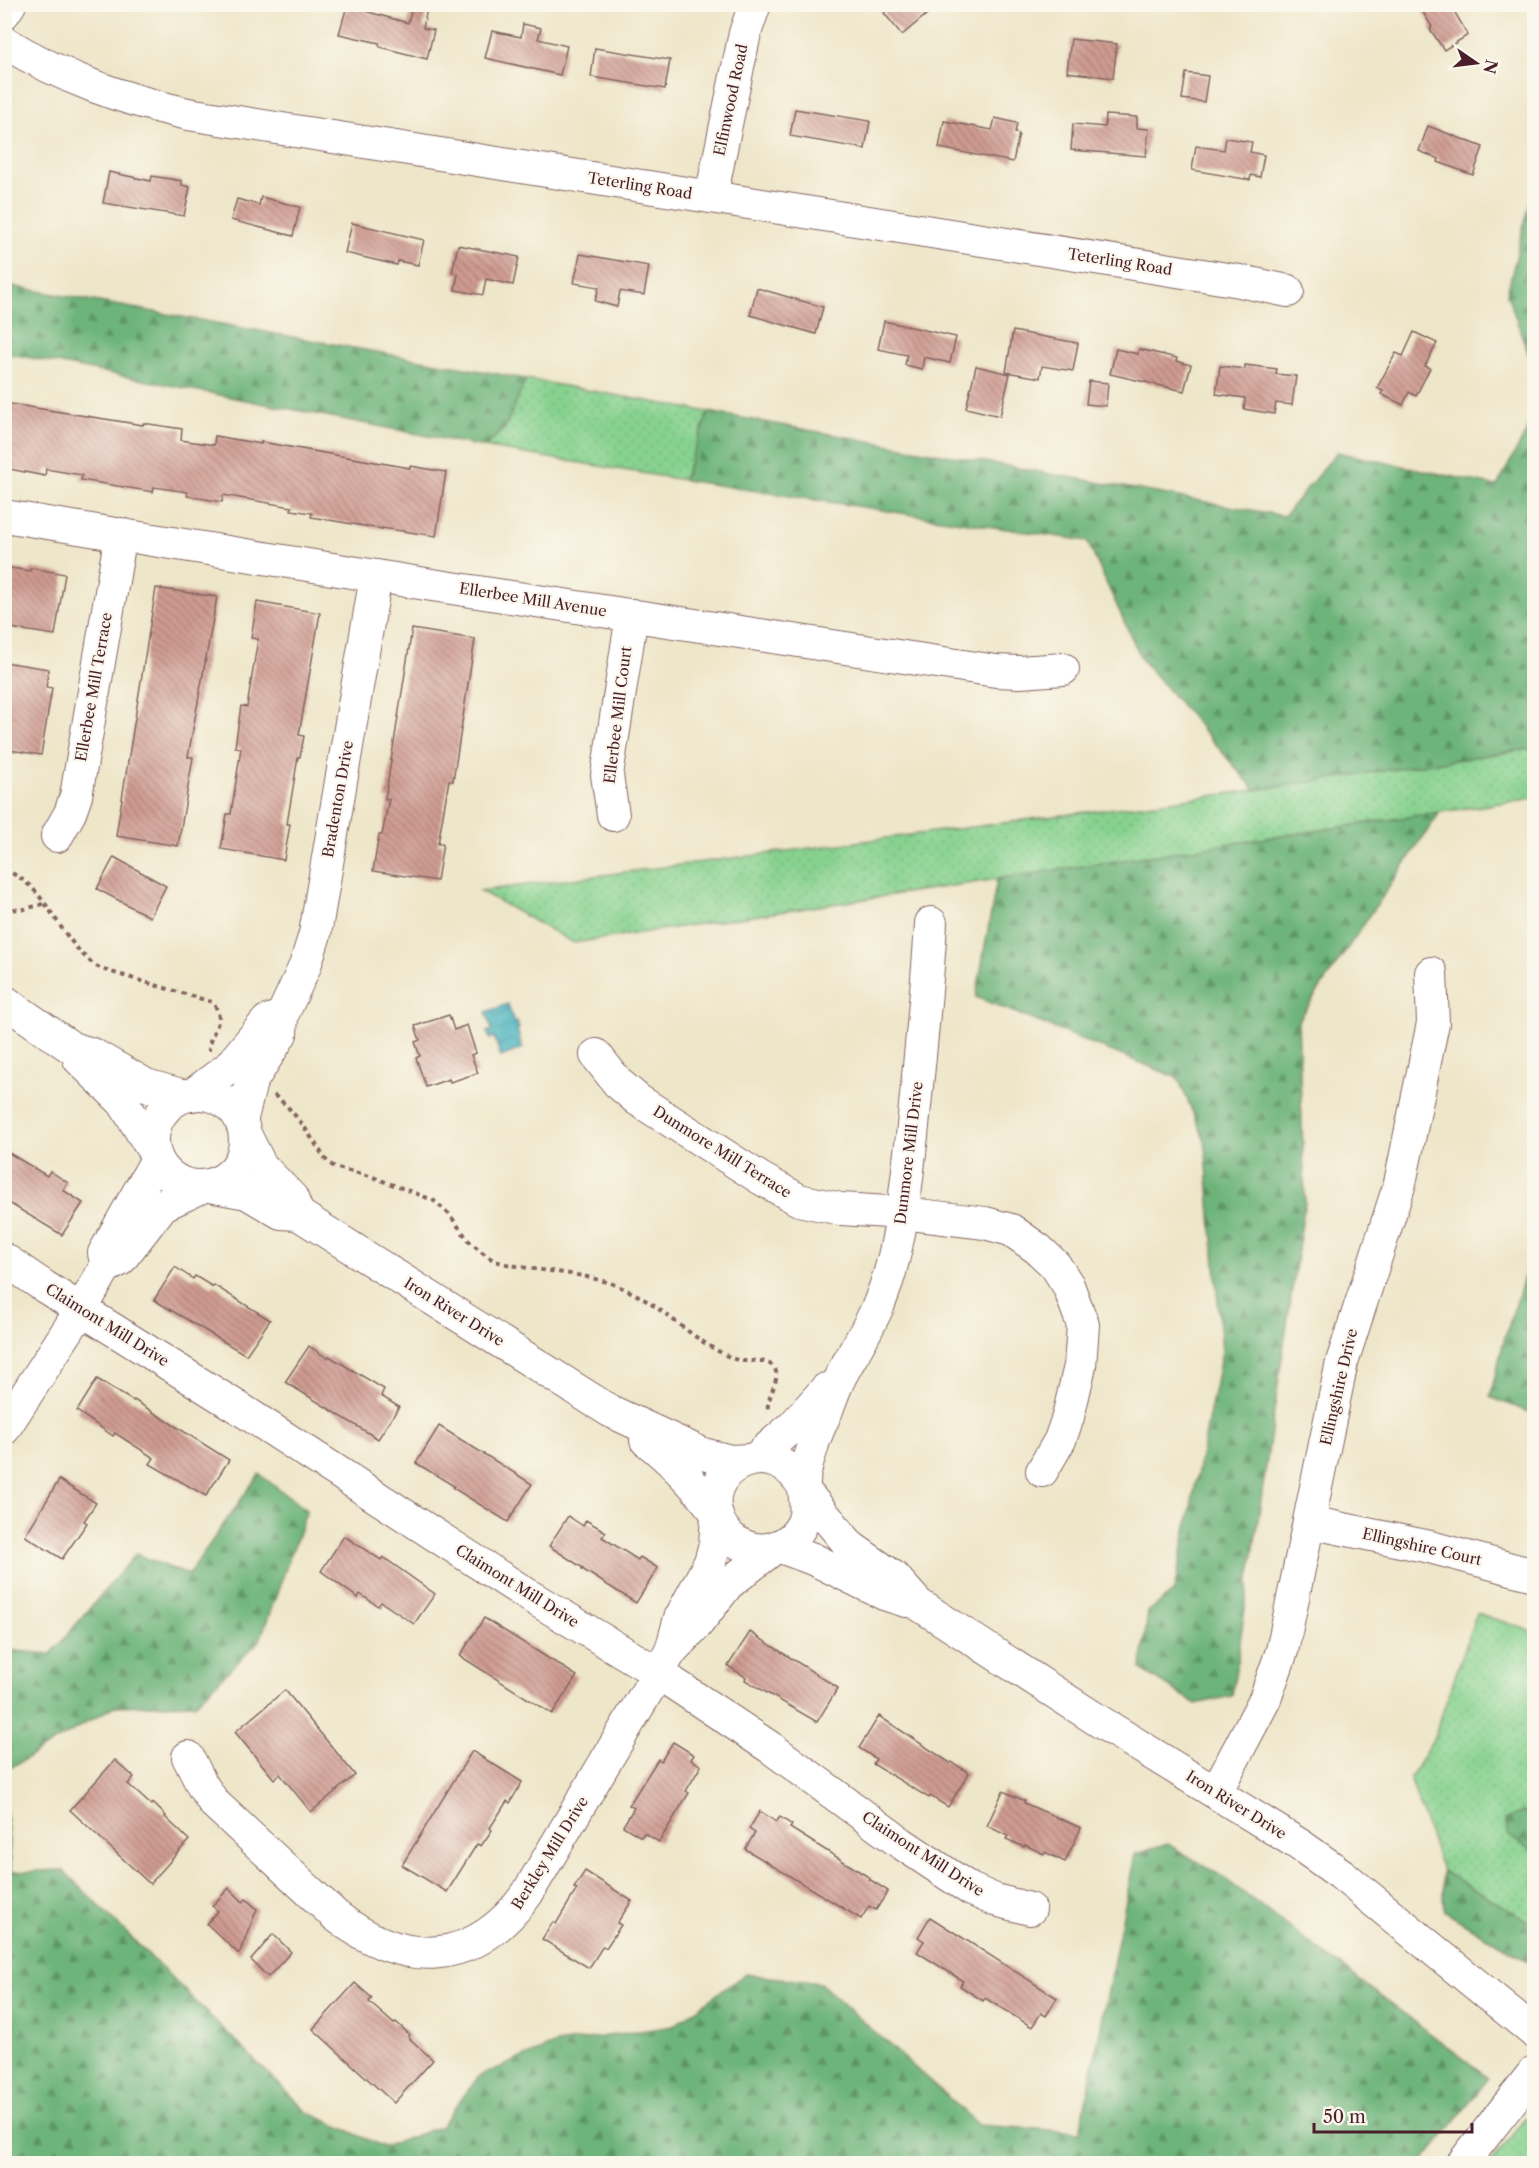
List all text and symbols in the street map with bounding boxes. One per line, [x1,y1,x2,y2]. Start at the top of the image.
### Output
north arrow [1446,33,1506,93]
street label: Elfinwood Road [709,42,752,158]
text: N [1479,57,1502,76]
street label: Teterling Road [586,168,694,203]
street label: Teterling Road [1066,244,1174,279]
street label: Ellerbee Mill Avenue [458,578,608,621]
street label: Ellerbee Mill Terrace [71,611,116,763]
street label: Ellerbee Mill Court [600,645,635,785]
street label: Bradenton Drive [318,739,357,859]
street label: Dunmore Mill Drive [890,1080,927,1226]
street label: Dunmore Mill Terrace [650,1101,795,1202]
street label: Iron River Drive [401,1273,508,1350]
street label: Claimont Mill Drive [42,1279,172,1370]
street label: Ellingshire Drive [1316,1327,1361,1447]
street label: Ellingshire Court [1361,1524,1484,1570]
street label: Claimont Mill Drive [452,1540,582,1631]
street label: Iron River Drive [1183,1766,1290,1843]
street label: Berkley Mill Drive [507,1793,592,1913]
street label: Claimont Mill Drive [859,1807,988,1900]
scale bar [1314,2096,1472,2134]
text: 50 m [1323,2106,1366,2128]

